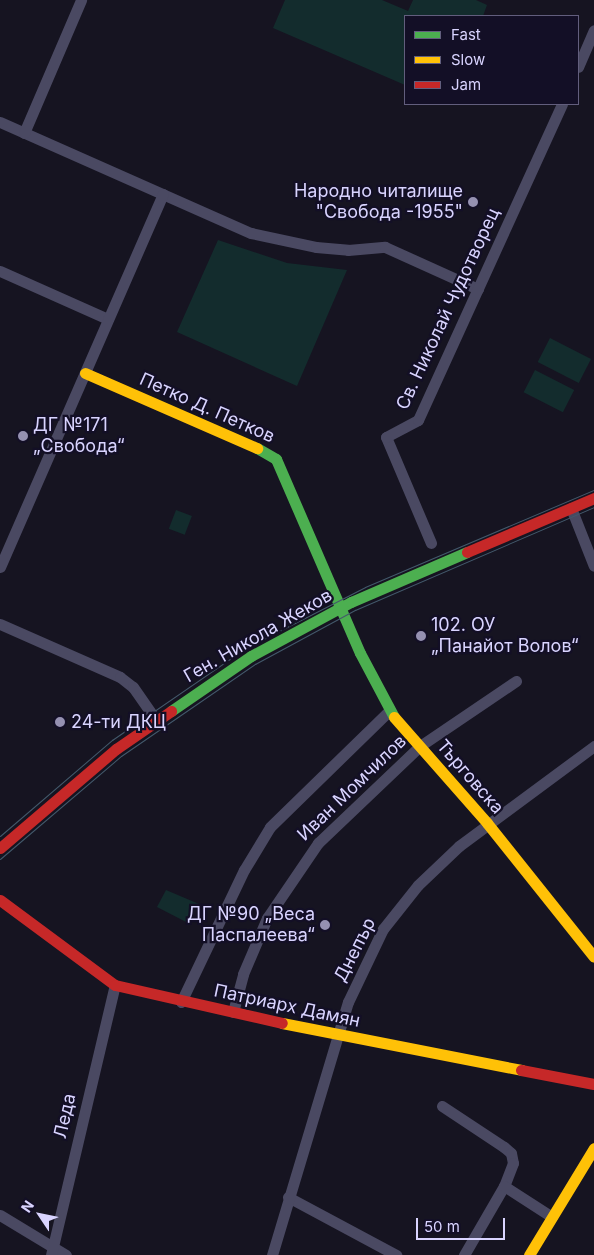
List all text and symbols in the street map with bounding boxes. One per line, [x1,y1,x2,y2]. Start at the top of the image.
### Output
legend [404,15,579,105]
text: Fast [451,25,481,44]
text: Slow [451,50,485,69]
text: Jam [451,75,481,94]
place label: Народно читалище "Свобода -1955" [294,181,463,223]
marker: Народно читалище "Свобода -1955" [467,196,479,208]
street label: Св. Николай Чудотворец [392,205,504,413]
street label: Петко Д. Петков [136,369,278,447]
place label: ДГ №171 „Свобода“ [33,415,125,458]
marker: ДГ №171 „Свобода“ [17,430,29,442]
street label: Ген. Никола Жеков [180,585,336,687]
place label: 102. ОУ „Панайот Волов“ [431,615,579,658]
marker: 102. ОУ „Панайот Волов“ [415,630,427,642]
place label: 24-ти ДКЦ [71,711,166,733]
marker: 24-ти ДКЦ [53,715,67,729]
street label: Иван Момчилов [293,731,411,845]
street label: Търговска [432,736,508,818]
place label: ДГ №90 „Веса Паспалеева“ [187,904,315,946]
street label: Днепър [330,914,380,986]
marker: ДГ №90 „Веса Паспалеева“ [319,919,331,931]
street label: Патриарх Дамян [212,980,362,1032]
street label: Леда [49,1091,81,1141]
north arrow [15,1190,65,1240]
text: N [17,1197,37,1216]
scale bar [419,1208,508,1240]
text: 50 m [424,1217,460,1236]

